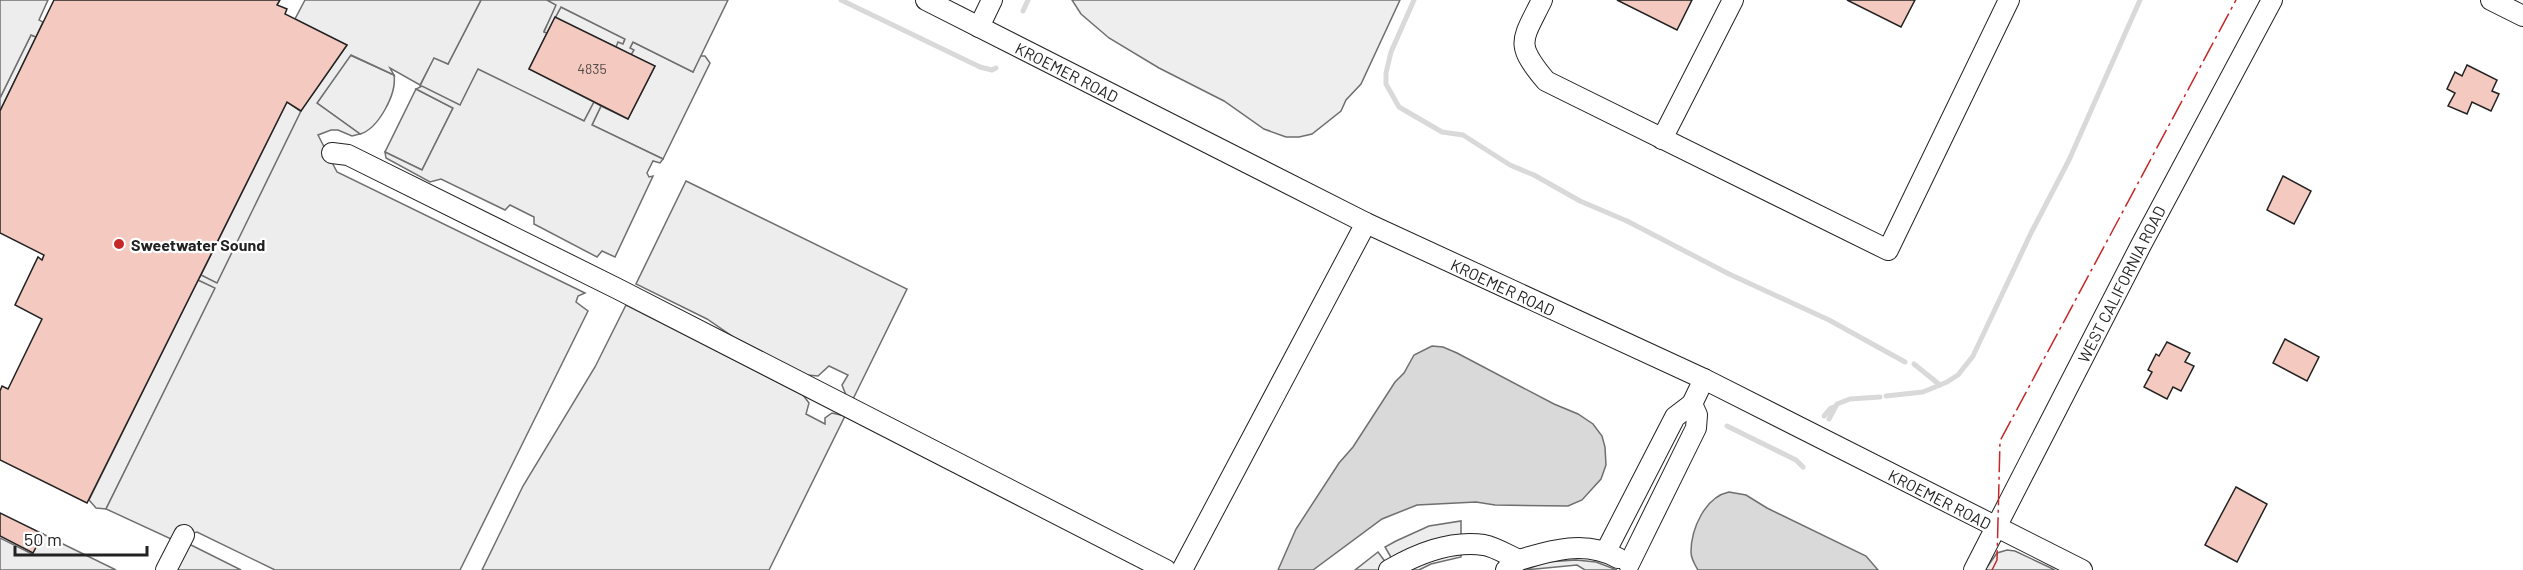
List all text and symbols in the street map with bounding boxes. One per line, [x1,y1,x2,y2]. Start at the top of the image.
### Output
street label: KROEMER ROAD [1013,38,1121,106]
house number: 4835 [577,60,607,77]
street label: WEST CALIFORNIA ROAD [2073,202,2169,366]
place label: Sweetwater Sound [131,235,265,254]
marker: Sweetwater Sound [112,237,126,251]
street label: KROEMER ROAD [1448,255,1558,319]
street label: KROEMER ROAD [1886,465,1994,533]
scale bar [15,519,147,557]
text: 50 m [24,528,62,550]

